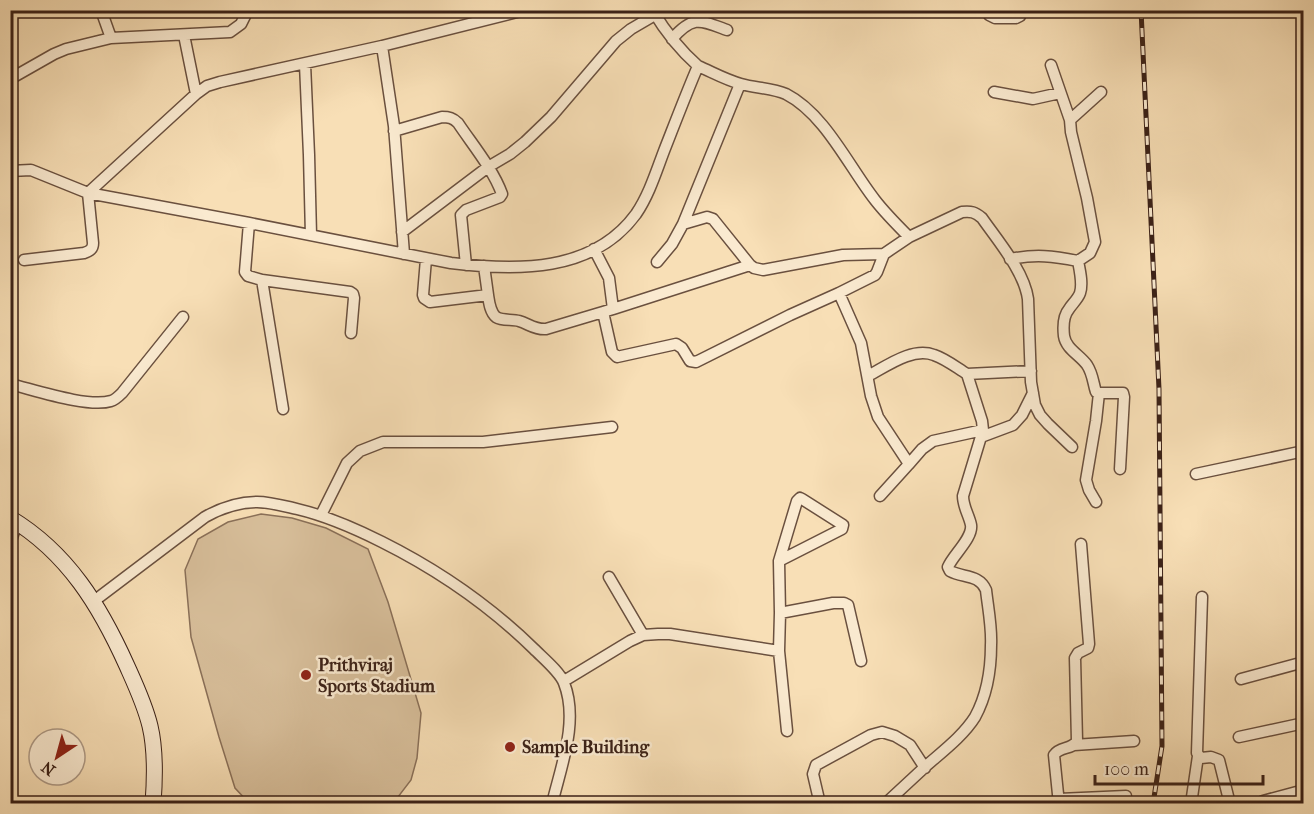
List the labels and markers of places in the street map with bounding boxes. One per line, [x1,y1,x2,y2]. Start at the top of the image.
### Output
place label: Prithviraj Sports Stadium [318,655,436,697]
marker: Prithviraj Sports Stadium [299,668,313,682]
place label: Sample Building [522,737,650,758]
marker: Sample Building [503,740,517,754]

